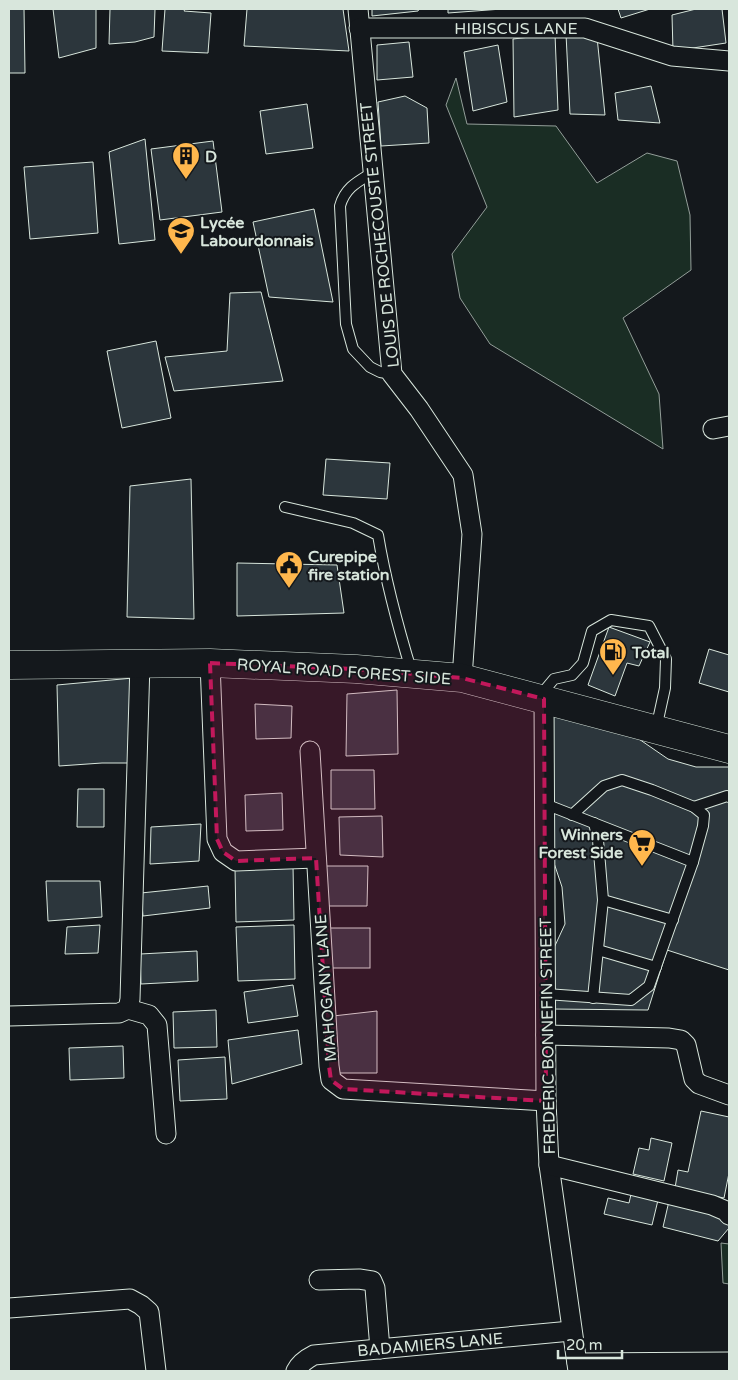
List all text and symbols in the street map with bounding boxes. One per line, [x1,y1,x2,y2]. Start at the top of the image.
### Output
street label: HIBISCUS LANE [454,19,578,39]
street label: LOUIS DE ROCHECOUSTE STREET [356,101,404,369]
building icon: D [171,141,201,180]
place label: D [205,147,217,167]
place label: Lycée Labourdonnais [200,213,314,251]
school or university icon: Lycée Labourdonnais [166,216,196,255]
place label: Curepipe fire station [307,547,389,585]
public building icon: Curepipe fire station [274,550,304,589]
fuel station icon: Total [598,637,628,676]
place label: Total [631,643,669,663]
street label: ROYAL ROAD FOREST SIDE [236,655,452,689]
place label: Winners Forest Side [539,825,623,863]
supermarket icon: Winners Forest Side [627,828,657,867]
street label: MAHOGANY LANE [311,914,341,1062]
street label: FREDERIC BONNEFIN STREET [536,917,560,1154]
scale bar [558,1328,622,1360]
street label: BADAMIERS LANE [356,1329,504,1361]
text: 20 m [566,1336,603,1354]

